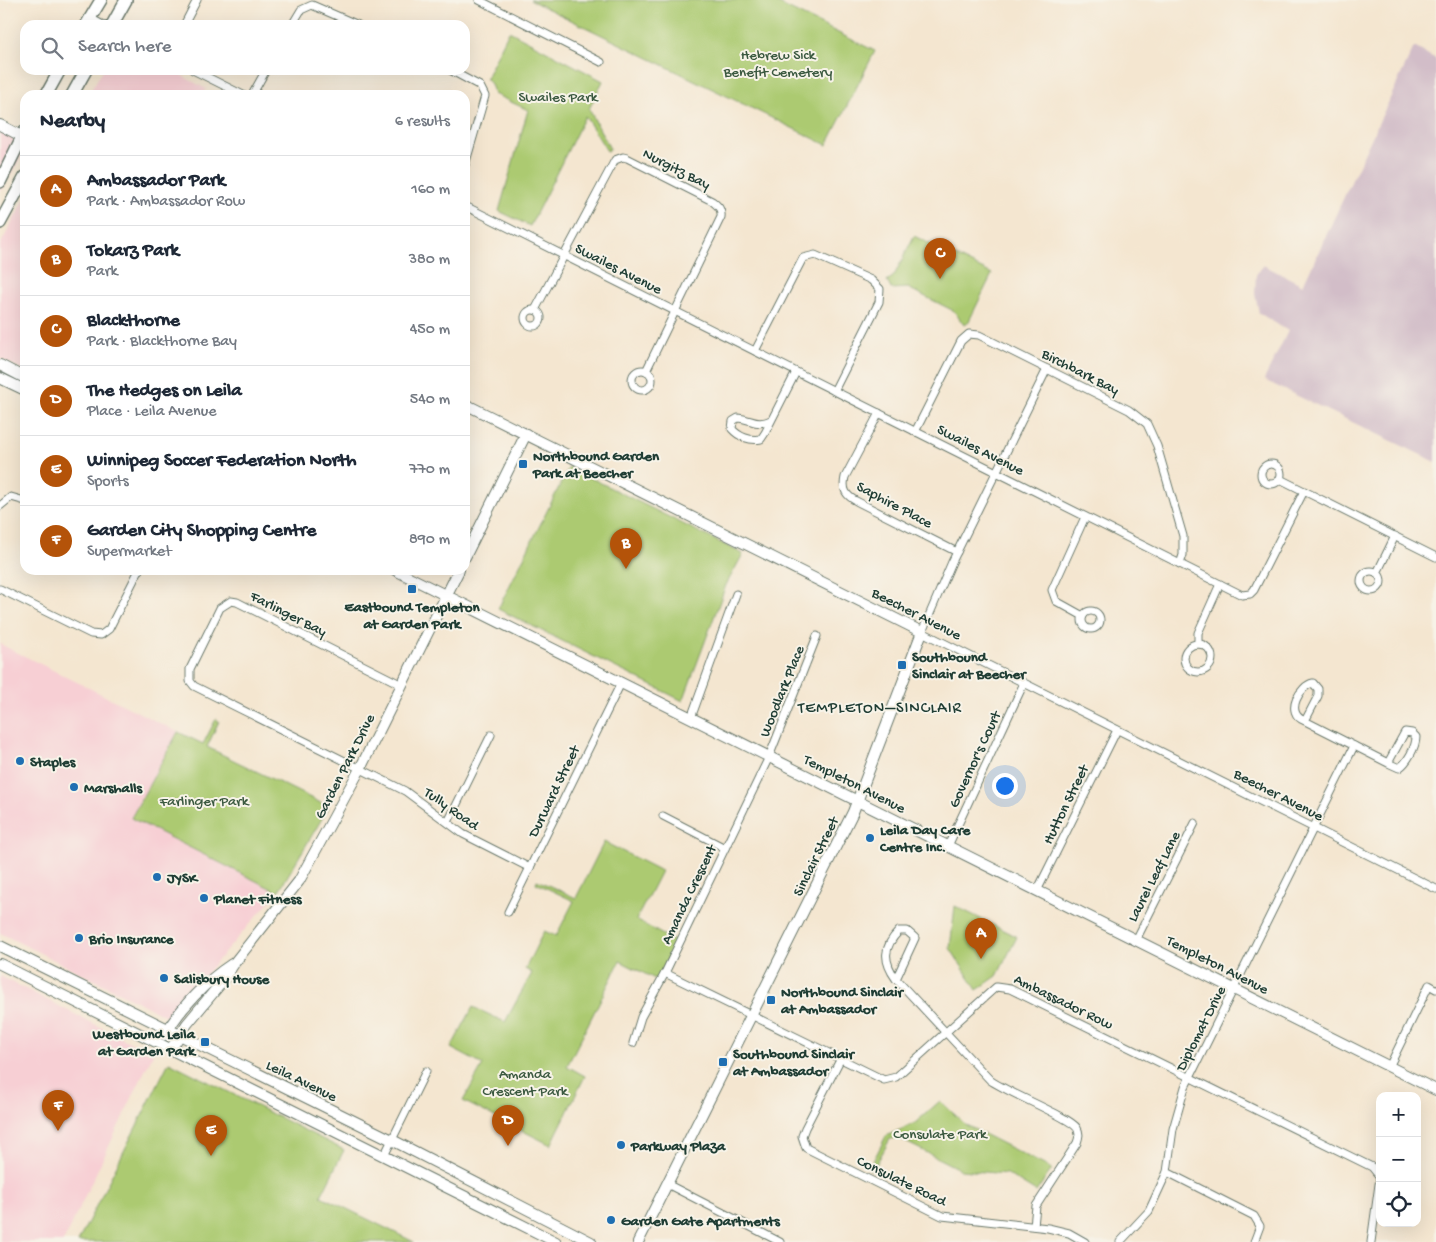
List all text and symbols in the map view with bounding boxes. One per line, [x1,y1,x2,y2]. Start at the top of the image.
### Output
search box [20,20,470,75]
icon: search [38,34,66,62]
text: Search here [78,36,172,59]
park label: Hebrew Sick Benefit Cemetery [723,47,833,82]
park label: Swailes Park [519,89,599,107]
text: Nearby [40,110,105,135]
text: 6 results [395,113,450,132]
street label: Nurgitz Bay [639,145,714,195]
text: Ambassador Park [87,170,225,193]
text: A [51,181,61,200]
text: 160 m [411,181,450,200]
text: Park · Ambassador Row [87,193,245,212]
pin: C [924,238,956,279]
text: Tokarz Park [87,240,179,263]
street label: Swailes Avenue [572,240,665,300]
text: B [52,251,60,270]
text: 380 m [409,251,450,270]
text: Park [87,263,118,282]
text: Blackthorne [87,310,180,333]
text: C [52,321,60,340]
text: 450 m [410,321,450,340]
text: Park · Blackthorne Bay [87,333,237,352]
street label: Birchbark Bay [1037,345,1122,400]
text: The Hedges on Leila [87,380,242,403]
text: D [51,391,61,410]
text: 540 m [410,391,450,410]
text: Place · Leila Avenue [87,403,216,422]
street label: Swailes Avenue [934,421,1027,481]
place label: Northbound Garden Park at Beecher [532,448,660,483]
text: Winnipeg Soccer Federation North [87,450,357,473]
marker: Northbound Garden Park at Beecher [517,458,529,470]
text: E [51,461,61,480]
text: 770 m [409,461,450,480]
text: Sports [87,473,129,492]
street label: Saphire Place [853,478,935,533]
text: Garden City Shopping Centre [87,520,316,543]
pin: B [610,528,642,569]
text: F [52,531,60,550]
text: 890 m [409,531,450,550]
text: Supermarket [87,543,172,562]
marker: Eastbound Templeton at Garden Park [406,583,418,595]
street label: Beecher Avenue [867,584,964,645]
street label: Farlinger Bay [246,587,330,642]
place label: Eastbound Templeton at Garden Park [344,599,480,634]
street label: Woodlark Place [756,643,809,740]
place label: Southbound Sinclair at Beecher [912,649,1027,684]
marker: Southbound Sinclair at Beecher [896,659,908,671]
district label: TEMPLETON–SINCLAIR [797,700,962,719]
street label: Governor's Court [946,707,1007,811]
street label: Garden Park Drive [312,711,380,822]
street label: Durward Street [524,741,586,842]
street label: Templeton Avenue [799,751,908,818]
place label: Staples [30,754,77,772]
marker: Staples [14,755,26,767]
street label: Hutton Street [1040,760,1095,848]
street label: Beecher Avenue [1229,765,1326,826]
your location [992,773,1018,799]
place label: Marshalls [84,780,144,798]
marker: Marshalls [68,781,80,793]
street label: Tully Road [419,784,483,836]
park label: Farlinger Park [159,793,250,811]
street label: Sinclair Street [790,813,845,900]
place label: Leila Day Care Centre Inc. [879,822,971,857]
street label: Laurel Leaf Lane [1124,828,1185,925]
marker: Leila Day Care Centre Inc. [864,832,876,844]
street label: Amanda Crescent [658,841,722,948]
place label: JYSK [166,870,199,888]
marker: JYSK [151,871,163,883]
place label: Planet Fitness [213,891,303,909]
marker: Planet Fitness [198,892,210,904]
pin: A [965,918,997,959]
place label: Brio Insurance [88,931,175,949]
marker: Brio Insurance [73,932,85,944]
street label: Templeton Avenue [1162,932,1271,999]
place label: Salisbury House [174,971,270,989]
street label: Ambassador Row [1011,971,1116,1035]
marker: Salisbury House [158,972,170,984]
street label: Diplomat Drive [1172,983,1231,1075]
place label: Northbound Sinclair at Ambassador [780,984,905,1019]
marker: Northbound Sinclair at Ambassador [765,994,777,1006]
place label: Westbound Leila at Garden Park [92,1026,197,1061]
marker: Westbound Leila at Garden Park [199,1036,211,1048]
place label: Southbound Sinclair at Ambassador [732,1046,855,1081]
marker: Southbound Sinclair at Ambassador [717,1056,729,1068]
street label: Leila Avenue [263,1057,340,1107]
park label: Amanda Crescent Park [483,1066,569,1101]
pin: F [42,1090,74,1131]
map controls [1376,1092,1421,1227]
button: + [1376,1092,1421,1137]
pin: D [492,1105,524,1146]
pin: E [195,1115,227,1156]
park label: Consulate Park [893,1126,988,1144]
button: − [1376,1137,1421,1182]
place label: Parkway Plaza [630,1138,726,1156]
marker: Parkway Plaza [615,1139,627,1151]
street label: Consulate Road [853,1152,950,1212]
button: locate [1376,1182,1421,1227]
place label: Garden Gate Apartments [621,1213,781,1231]
marker: Garden Gate Apartments [605,1214,617,1226]

